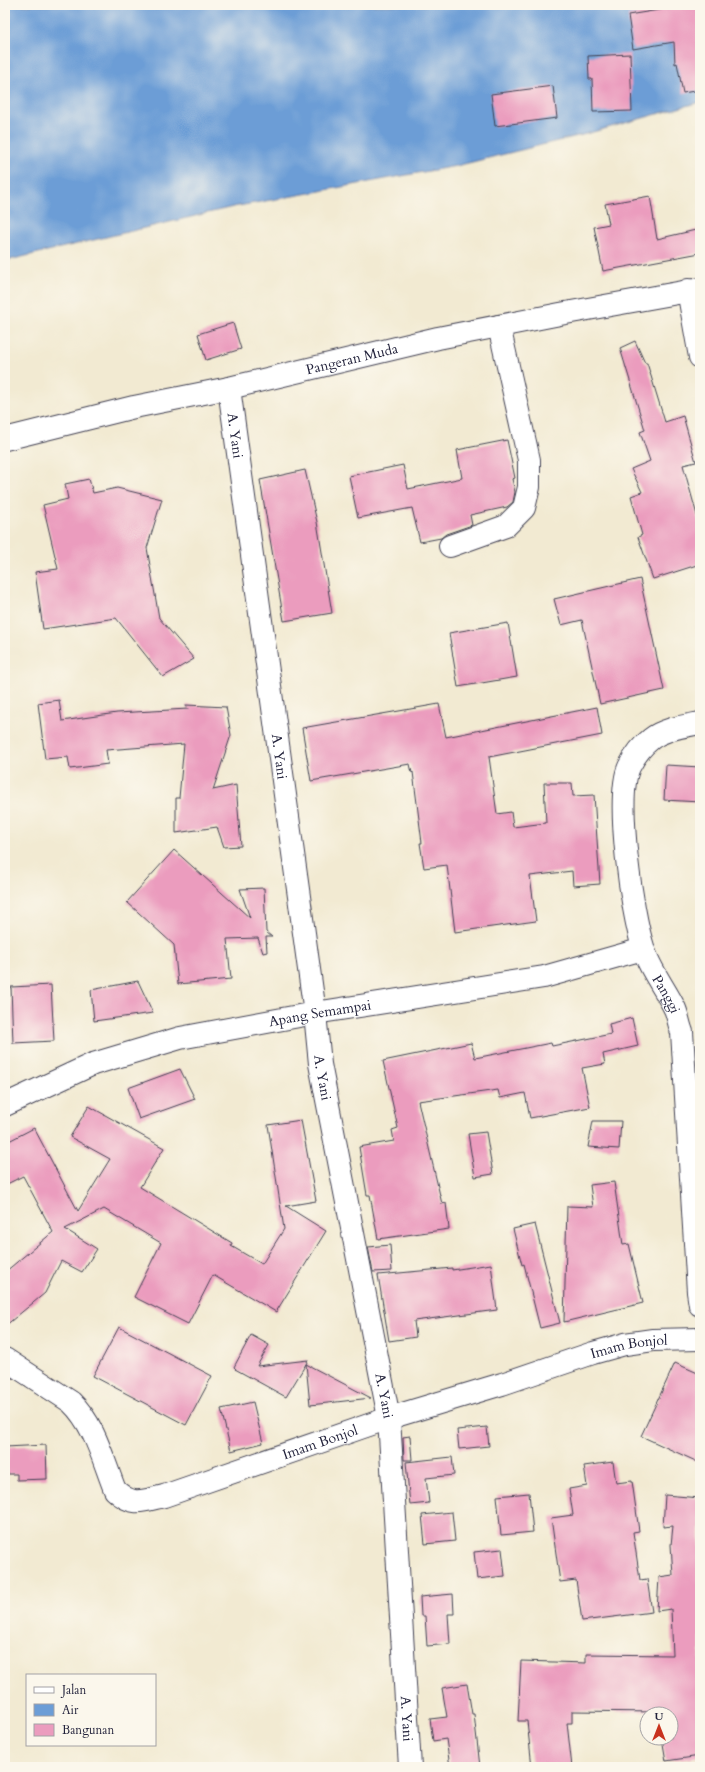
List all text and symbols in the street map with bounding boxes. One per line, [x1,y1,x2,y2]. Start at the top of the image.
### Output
street label: Pangeran Muda [304,339,400,379]
street label: A. Yani [223,412,248,460]
street label: A. Yani [267,733,292,781]
street label: Panggi [647,971,685,1016]
street label: Apang Semampai [267,995,373,1031]
street label: A. Yani [309,1054,336,1102]
street label: Imam Bonjol [588,1331,668,1363]
street label: A. Yani [370,1371,398,1420]
street label: Imam Bonjol [280,1420,361,1464]
legend [26,1674,156,1746]
text: Jalan [60,1682,86,1698]
street label: A. Yani [396,1695,417,1742]
text: Air [62,1702,79,1718]
north arrow [639,1706,679,1746]
text: U [655,1709,664,1724]
text: Bangunan [62,1722,114,1738]

